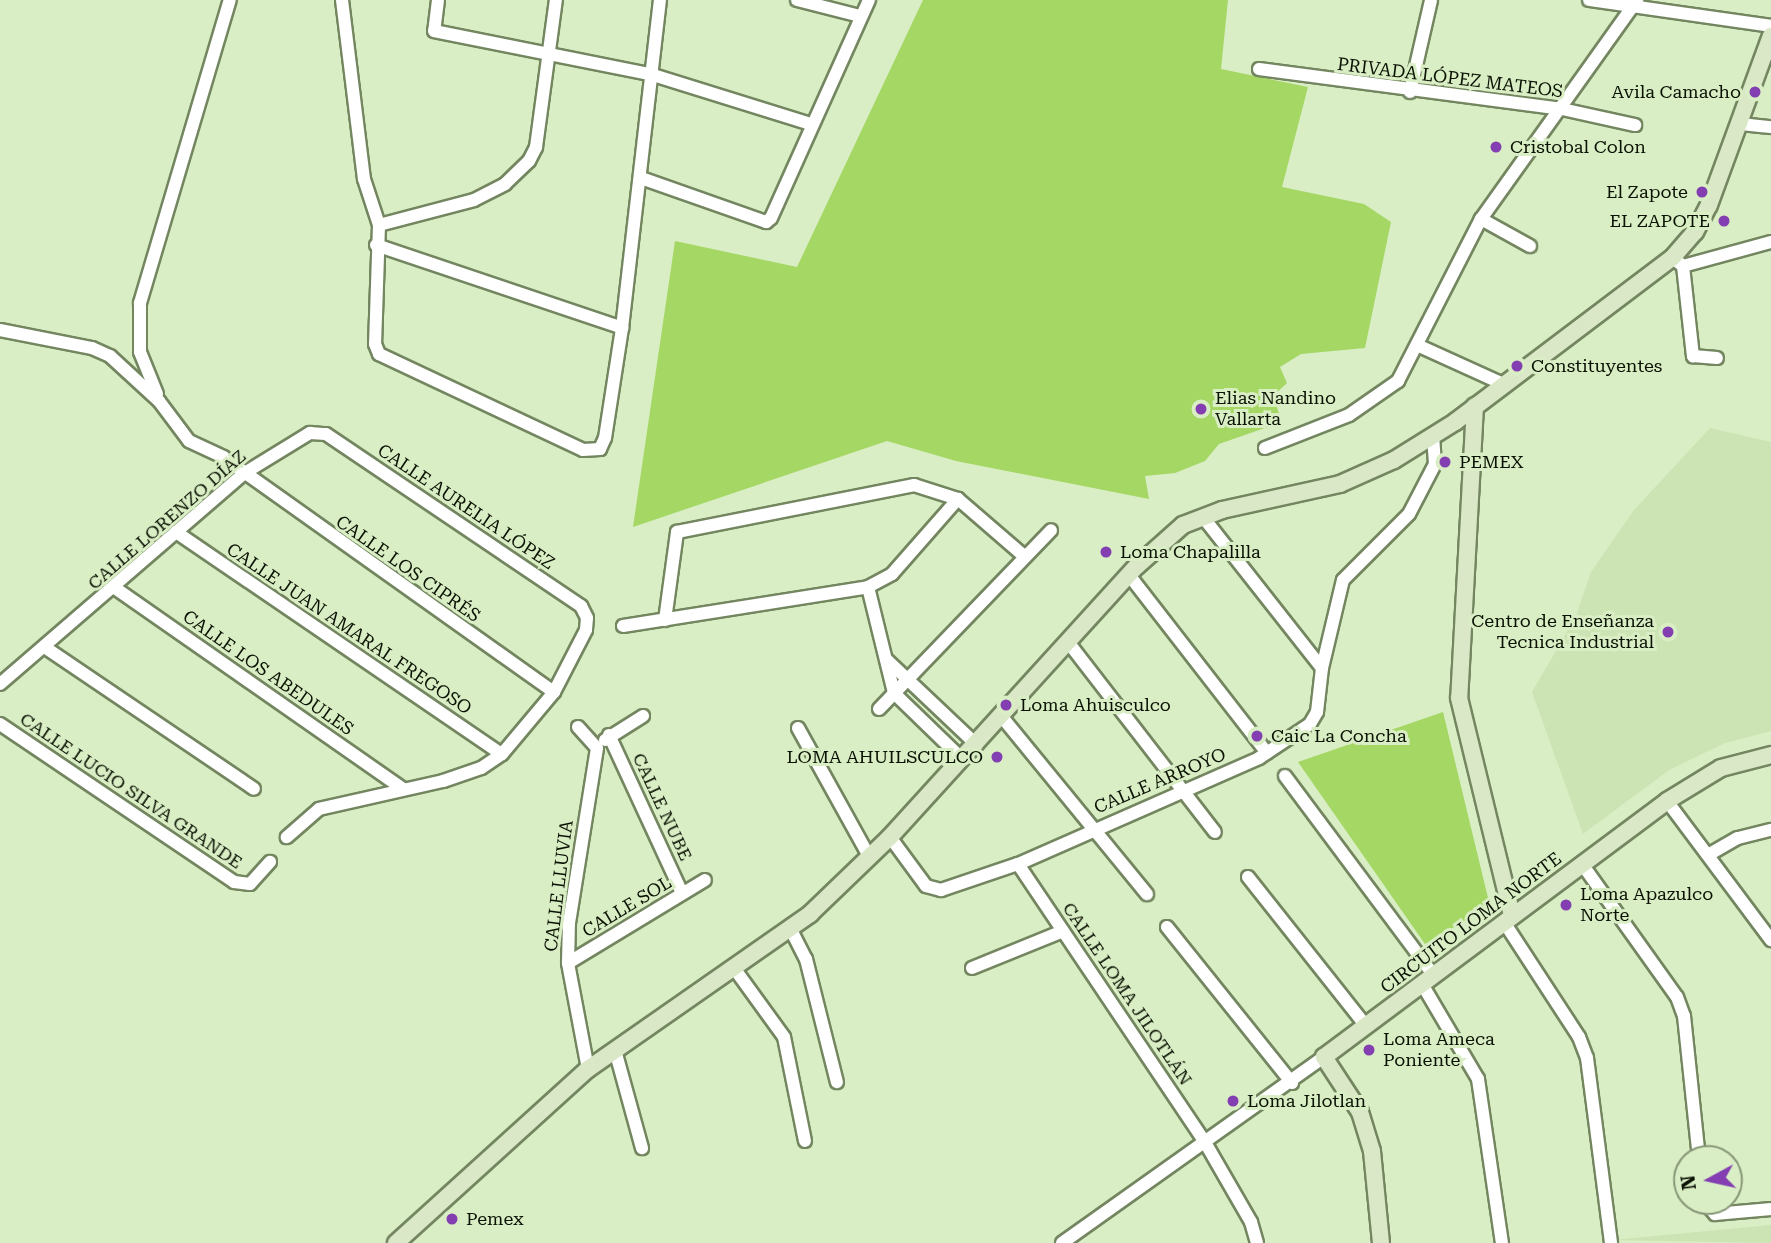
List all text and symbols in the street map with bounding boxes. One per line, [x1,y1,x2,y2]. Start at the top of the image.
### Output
street label: PRIVADA LÓPEZ MATEOS [1336,53,1564,103]
place label: Avila Camacho [1612,81,1741,103]
marker: Avila Camacho [1747,84,1763,100]
place label: Cristobal Colon [1510,136,1646,158]
marker: Cristobal Colon [1488,139,1504,155]
place label: El Zapote [1606,181,1688,203]
marker: El Zapote [1694,184,1710,200]
place label: EL ZAPOTE [1609,210,1710,232]
marker: EL ZAPOTE [1716,213,1732,229]
place label: Constituyentes [1531,355,1662,377]
marker: Constituyentes [1509,358,1525,374]
place label: Elias Nandino Vallarta [1215,388,1336,430]
marker: Elias Nandino Vallarta [1193,401,1209,417]
street label: CALLE AURELIA LÓPEZ [373,440,559,574]
street label: CALLE LORENZO DÍAZ [84,446,250,594]
place label: PEMEX [1459,451,1524,473]
marker: PEMEX [1437,454,1453,470]
street label: CALLE LOS CIPRÉS [332,511,484,627]
street label: CALLE JUAN AMARAL FREGOSO [222,539,476,719]
place label: Loma Chapalilla [1120,541,1261,563]
marker: Loma Chapalilla [1098,544,1114,560]
street label: CALLE LOS ABEDULES [178,606,358,740]
place label: Centro de Enseñanza Tecnica Industrial [1471,611,1654,654]
marker: Centro de Enseñanza Tecnica Industrial [1660,624,1676,640]
place label: Loma Ahuisculco [1020,694,1171,716]
marker: Loma Ahuisculco [998,697,1014,713]
street label: CALLE LUCIO SILVA GRANDE [16,708,246,874]
place label: Caic La Concha [1271,725,1407,747]
marker: Caic La Concha [1249,728,1265,744]
street label: CALLE ARROYO [1091,744,1229,818]
place label: LOMA AHUILSCULCO [786,746,983,768]
marker: LOMA AHUILSCULCO [989,749,1005,765]
street label: CALLE NUBE [628,750,696,864]
street label: CALLE LLUVIA [540,819,578,953]
street label: CIRCUITO LOMA NORTE [1376,848,1566,998]
street label: CALLE SOL [578,872,676,942]
place label: Loma Apazulco Norte [1580,884,1713,926]
marker: Loma Apazulco Norte [1558,897,1574,913]
street label: CALLE LOMA JILOTLÁN [1058,898,1196,1090]
place label: Loma Ameca Poniente [1383,1029,1495,1072]
marker: Loma Ameca Poniente [1361,1042,1377,1058]
place label: Loma Jilotlan [1247,1090,1366,1112]
marker: Loma Jilotlan [1225,1093,1241,1109]
north arrow [1673,1145,1743,1215]
text: N [1676,1174,1701,1192]
place label: Pemex [466,1208,524,1230]
marker: Pemex [444,1211,460,1227]

